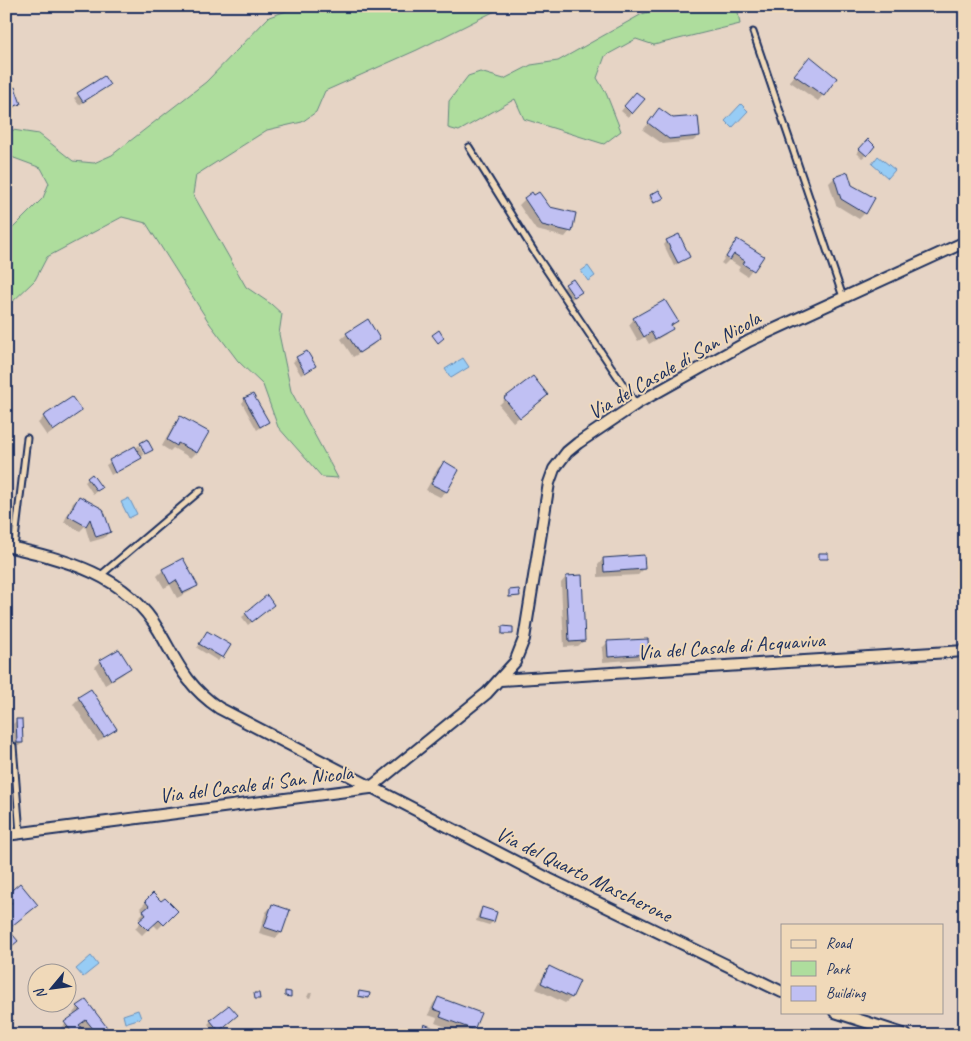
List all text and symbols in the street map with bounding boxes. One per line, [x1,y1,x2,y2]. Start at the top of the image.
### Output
street label: Via del Casale di San Nicola [583,304,766,425]
street label: Via del Casale di Acquaviva [636,626,827,666]
street label: Via del Casale di San Nicola [158,759,356,809]
street label: Via del Quarto Mascherone [492,820,678,929]
legend [781,924,944,1014]
text: Road [826,934,853,953]
text: Park [826,960,851,979]
north arrow [28,964,78,1014]
text: N [30,984,51,1002]
text: Building [826,984,866,1003]

